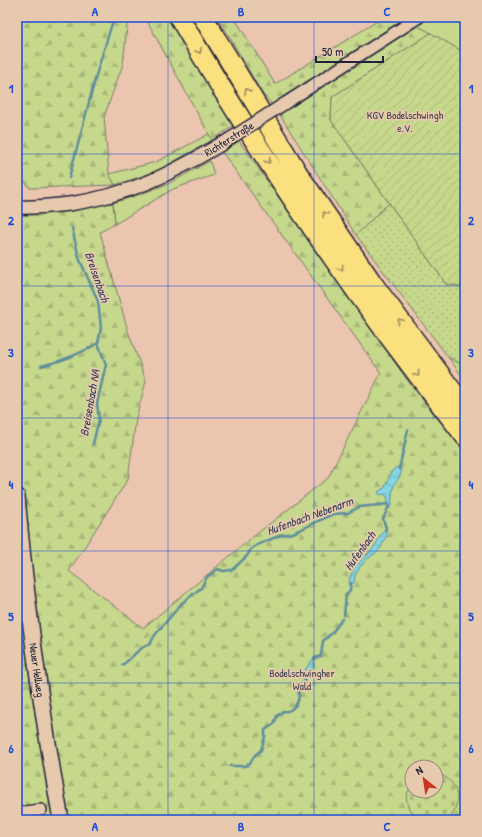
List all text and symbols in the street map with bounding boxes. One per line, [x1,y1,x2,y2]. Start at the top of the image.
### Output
text: A [92,2,99,20]
text: B [238,2,245,20]
text: C [383,2,391,20]
scale bar [316,38,383,64]
text: 50 m [322,43,343,60]
one-way arrow [194,47,201,54]
text: 1 [9,79,14,97]
text: 1 [469,79,474,97]
one-way arrow [245,88,252,95]
park label: KGV Bodelschwingh e.V. [367,108,444,135]
street label: Richterstraße [202,118,257,160]
one-way arrow [263,156,270,163]
text: 2 [8,211,15,229]
one-way arrow [323,211,330,218]
text: 2 [468,211,475,229]
water label: Breisenbach [81,249,114,305]
one-way arrow [336,264,343,271]
one-way arrow [398,318,405,325]
text: 3 [8,343,14,361]
text: 3 [468,343,474,361]
water label: Breisenbach NA [75,367,104,438]
one-way arrow [412,369,419,376]
text: 4 [9,475,14,493]
text: 4 [469,475,474,493]
water label: Hufenbach Nebenarm [264,492,356,539]
water label: Hufenbach [340,527,380,574]
text: 5 [8,607,14,625]
text: 5 [468,607,474,625]
street label: Neuer Hellweg [26,642,48,698]
park label: Bodelschwingher Wald [269,666,335,693]
text: 6 [8,739,14,757]
text: 6 [468,739,474,757]
north arrow [404,759,444,799]
text: N [413,763,425,778]
text: A [92,817,99,835]
text: B [238,817,245,835]
text: C [383,817,391,835]

